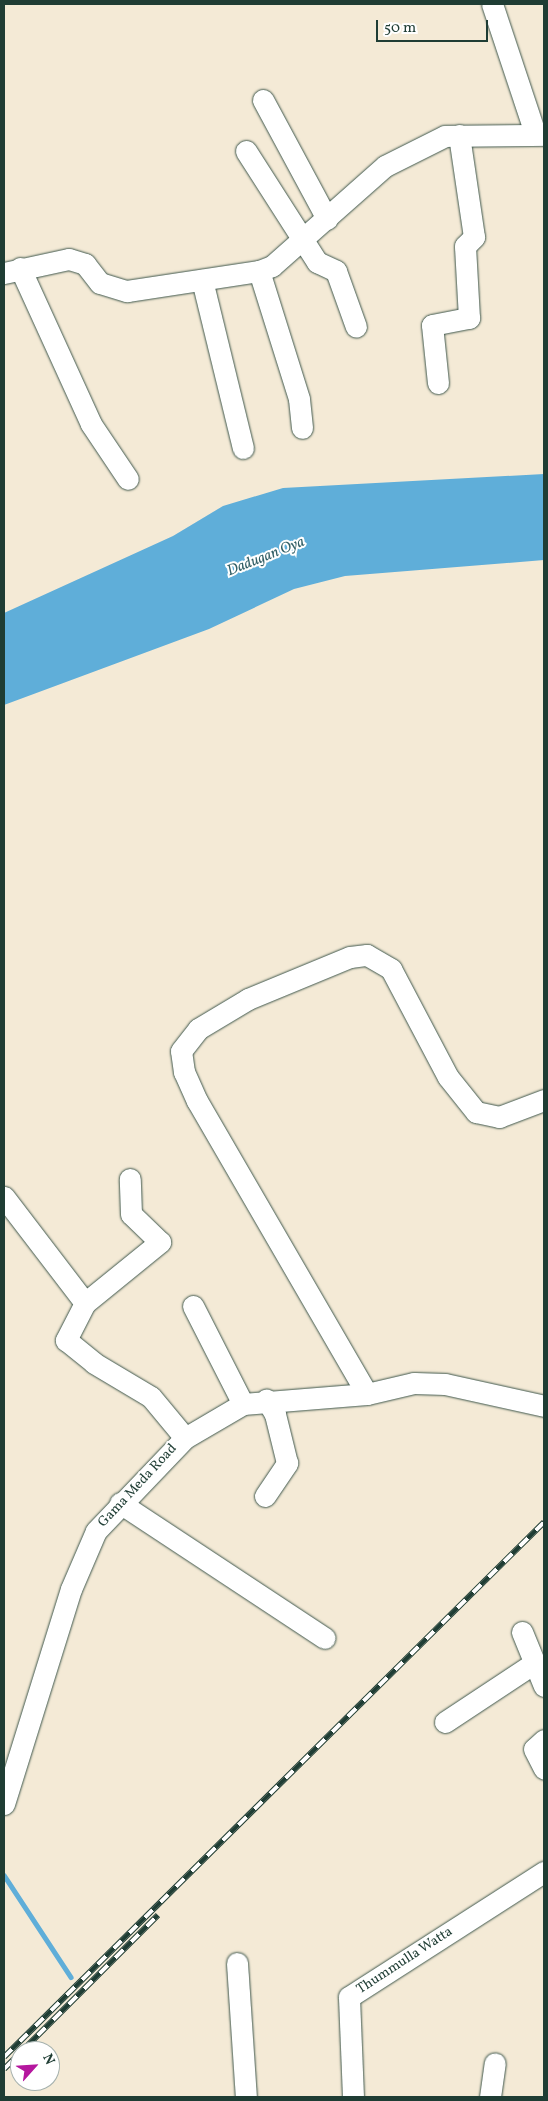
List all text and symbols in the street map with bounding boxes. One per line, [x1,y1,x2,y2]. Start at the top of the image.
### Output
scale bar [378,10,490,42]
text: 50 m [384,18,416,39]
water label: Dadugan Oya [225,533,307,581]
street label: Gama Meda Road [95,1441,181,1531]
street label: Thummulla Watta [354,1924,456,1998]
north arrow [10,2041,60,2091]
text: N [37,2051,59,2068]

